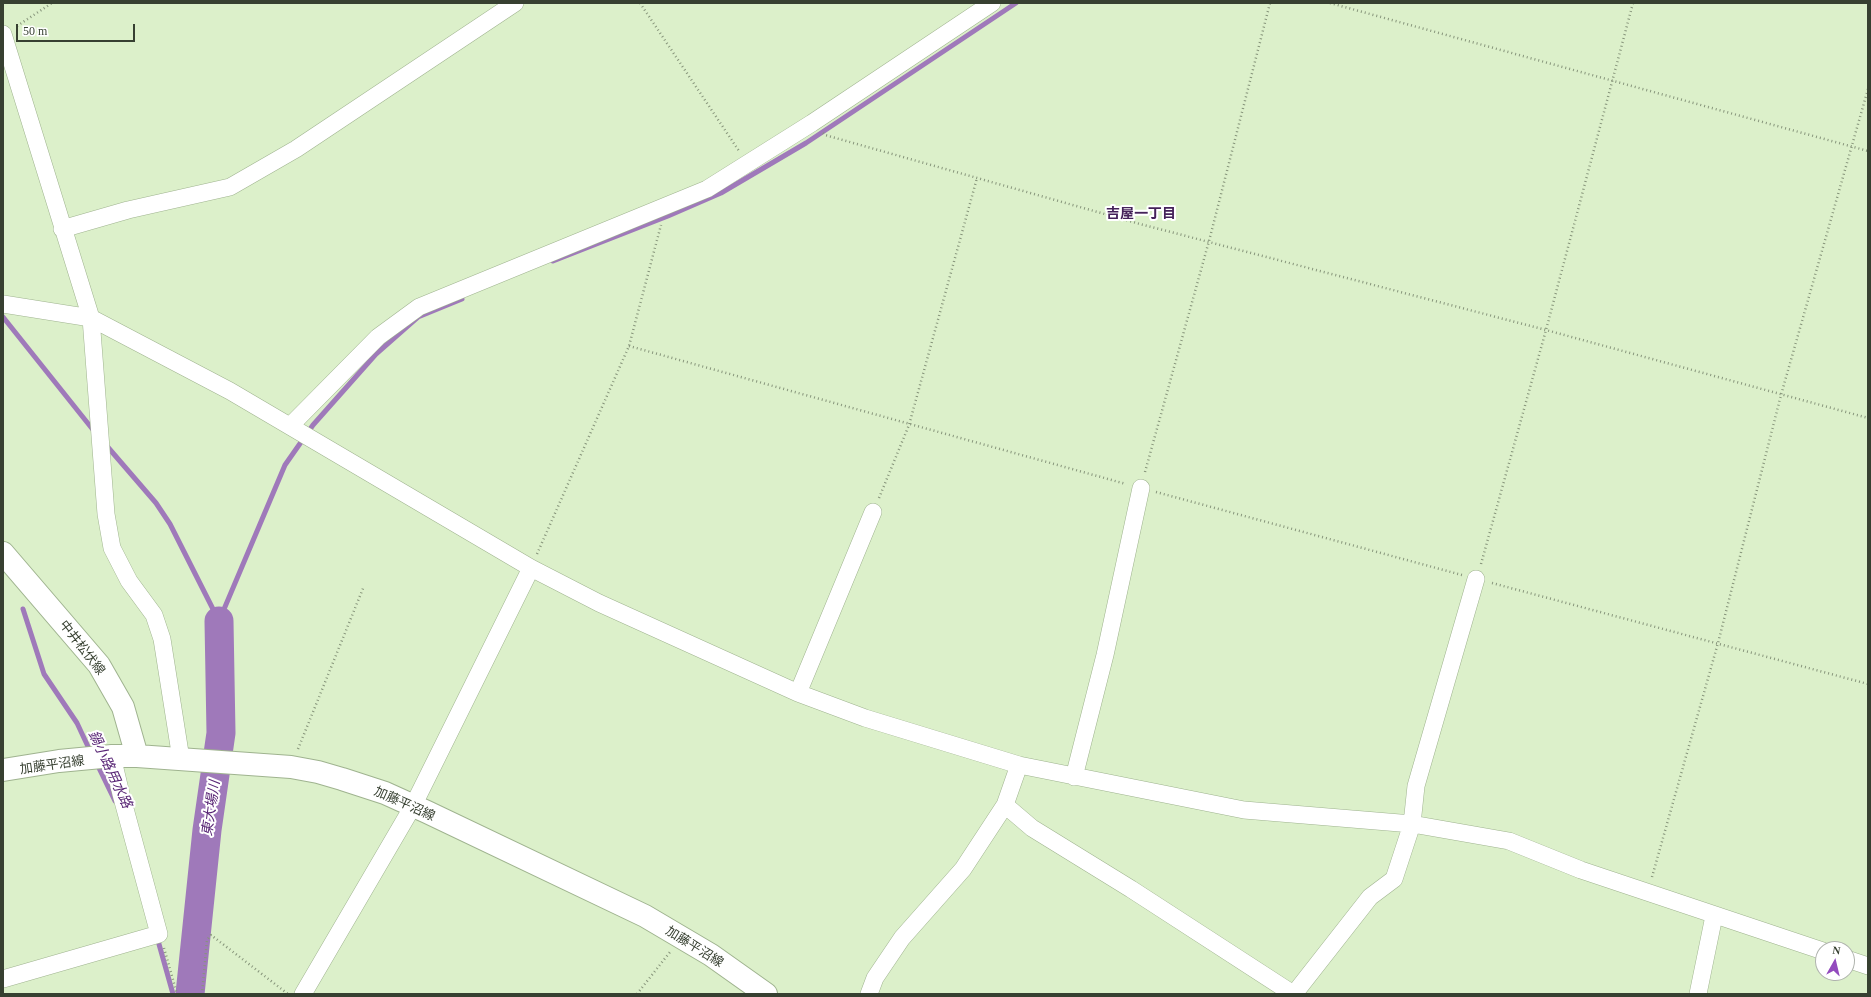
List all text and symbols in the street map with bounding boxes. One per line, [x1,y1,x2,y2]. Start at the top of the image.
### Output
scale bar [18,16,137,42]
text: 50 m [23,24,47,38]
district label: 吉屋一丁目 [1106,205,1176,221]
street label: 中井松伏線 [57,617,109,677]
water label: 鍋小路用水路 [86,727,136,811]
street label: 加藤平沼線 [19,752,85,776]
water label: 東大場川 [198,779,222,837]
street label: 加藤平沼線 [372,783,438,823]
street label: 加藤平沼線 [663,922,727,970]
north arrow [1815,941,1855,981]
text: N [1832,944,1841,957]

